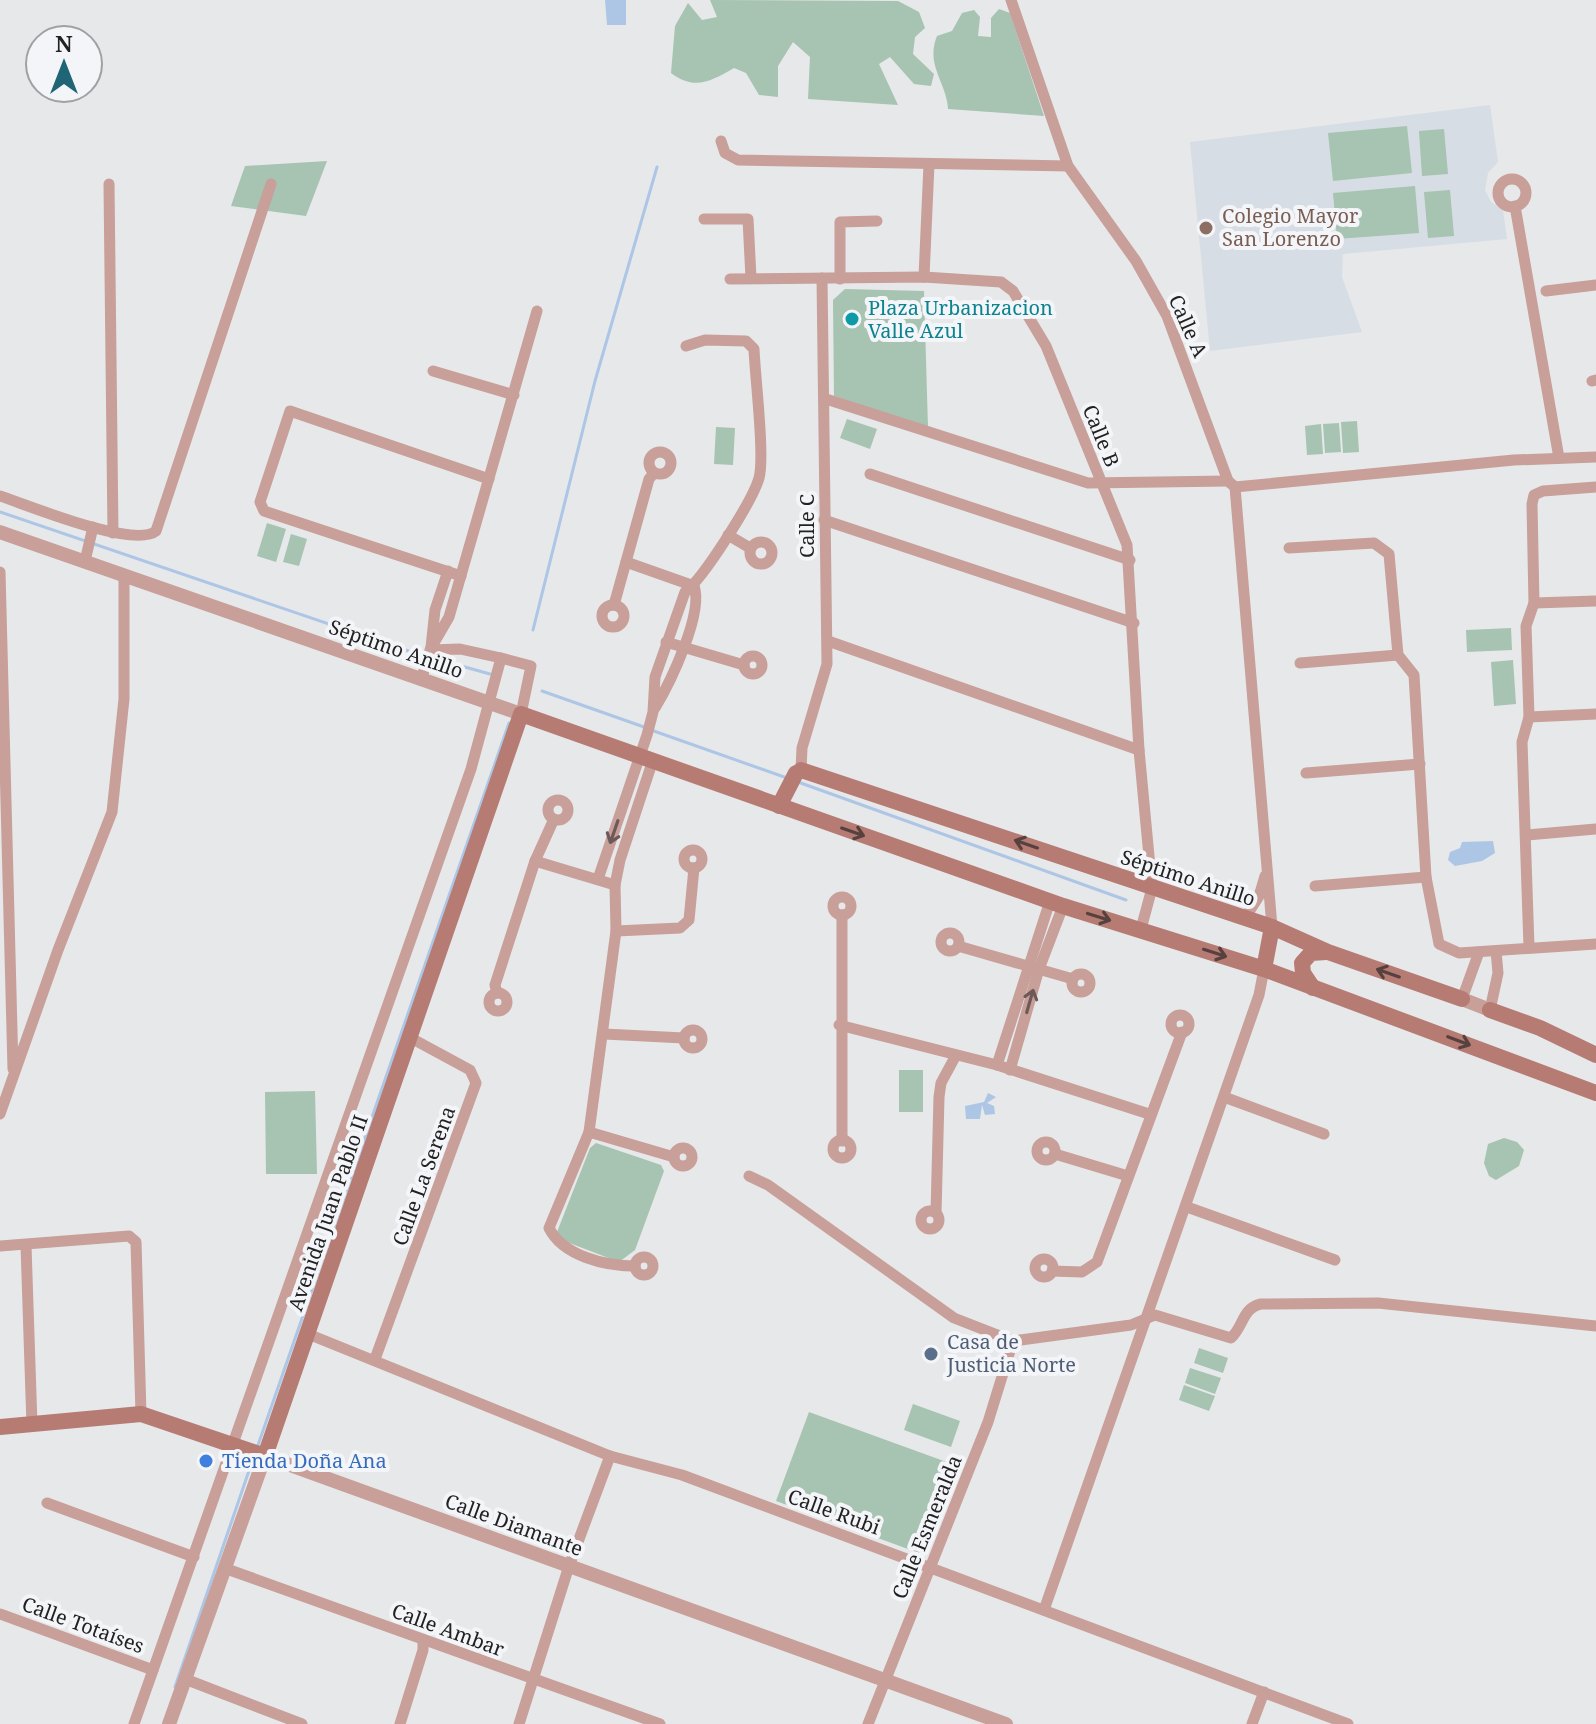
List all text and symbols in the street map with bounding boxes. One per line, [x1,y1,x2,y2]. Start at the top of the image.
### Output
north arrow [24,24,104,104]
text: N [55,28,73,58]
place label: Colegio Mayor San Lorenzo [1222,202,1359,252]
marker: Colegio Mayor San Lorenzo [1197,219,1215,237]
street label: Calle A [1163,290,1215,362]
place label: Plaza Urbanizacion Valle Azul [868,294,1053,344]
marker: Plaza Urbanizacion Valle Azul [843,310,861,328]
street label: Calle B [1077,401,1126,471]
street label: Calle C [793,494,820,558]
street label: Séptimo Anillo [325,613,467,684]
one-way arrow [606,819,620,844]
one-way arrow [840,825,865,840]
one-way arrow [1013,836,1038,851]
street label: Séptimo Anillo [1117,843,1259,912]
one-way arrow [1085,910,1111,925]
one-way arrow [1202,947,1227,961]
one-way arrow [1376,965,1401,980]
one-way arrow [1023,989,1038,1015]
one-way arrow [1446,1035,1471,1050]
street label: Calle La Serena [386,1102,461,1249]
street label: Avenida Juan Pablo II [281,1111,374,1314]
place label: Casa de Justicia Norte [946,1328,1076,1378]
marker: Casa de Justicia Norte [922,1345,940,1363]
place label: Tienda Doña Ana [222,1447,387,1474]
street label: Calle Esmeralda [885,1451,968,1603]
marker: Tienda Doña Ana [197,1452,215,1470]
street label: Calle Rubi [784,1482,885,1541]
street label: Calle Diamante [441,1487,587,1562]
street label: Calle Totaíses [18,1590,148,1659]
street label: Calle Ambar [388,1597,509,1663]

